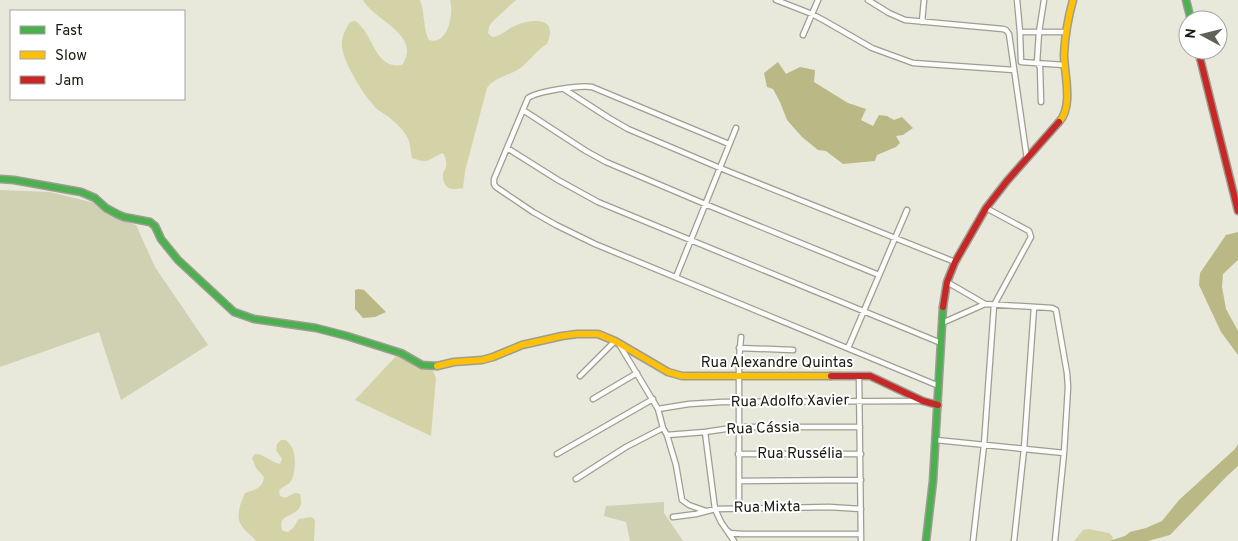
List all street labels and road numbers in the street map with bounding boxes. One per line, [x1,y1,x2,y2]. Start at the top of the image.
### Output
street label: Rua Alexandre Quintas [701,354,853,373]
street label: Rua Adolfo Xavier [730,391,850,413]
street label: Rua Cássia [726,418,800,440]
street label: Rua Russélia [757,445,843,464]
street label: Rua Mixta [734,498,800,518]

